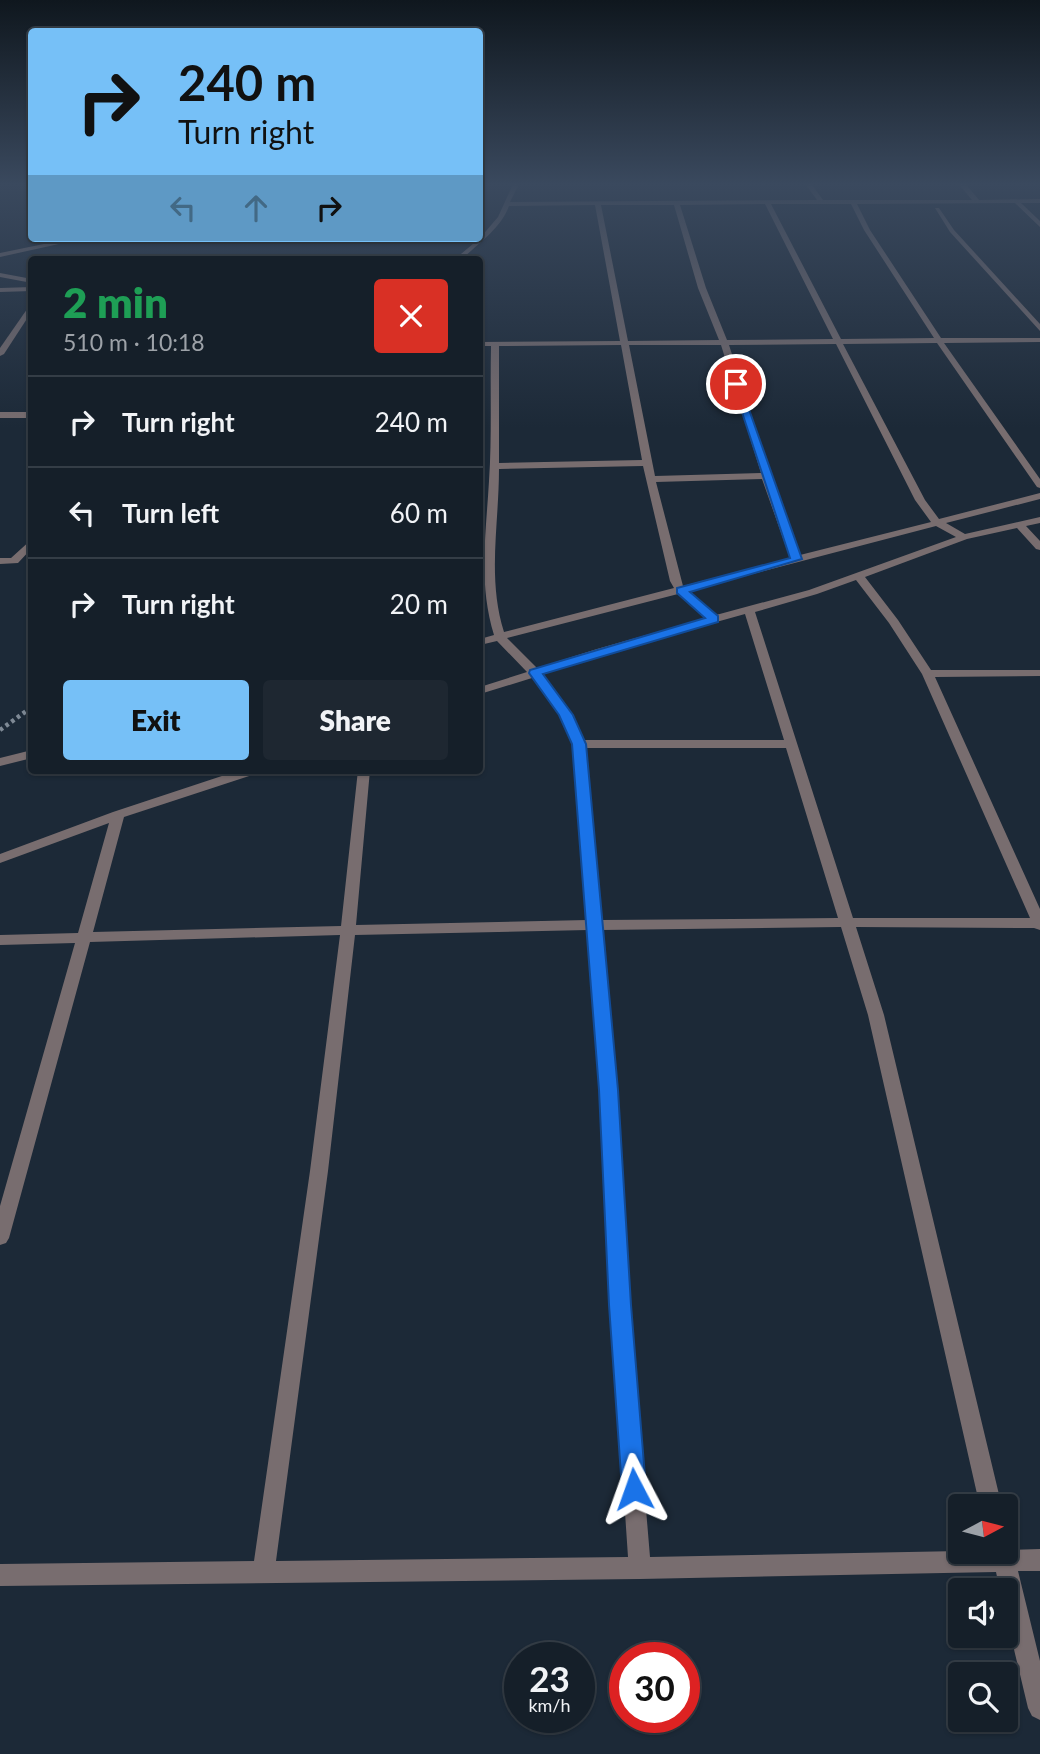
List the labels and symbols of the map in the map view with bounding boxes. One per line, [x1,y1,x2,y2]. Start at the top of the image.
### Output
pin [706,354,766,414]
position arrow [597,1452,671,1526]
north arrow [948,1494,1018,1564]
speed limit sign: 30 [609,1642,700,1733]

